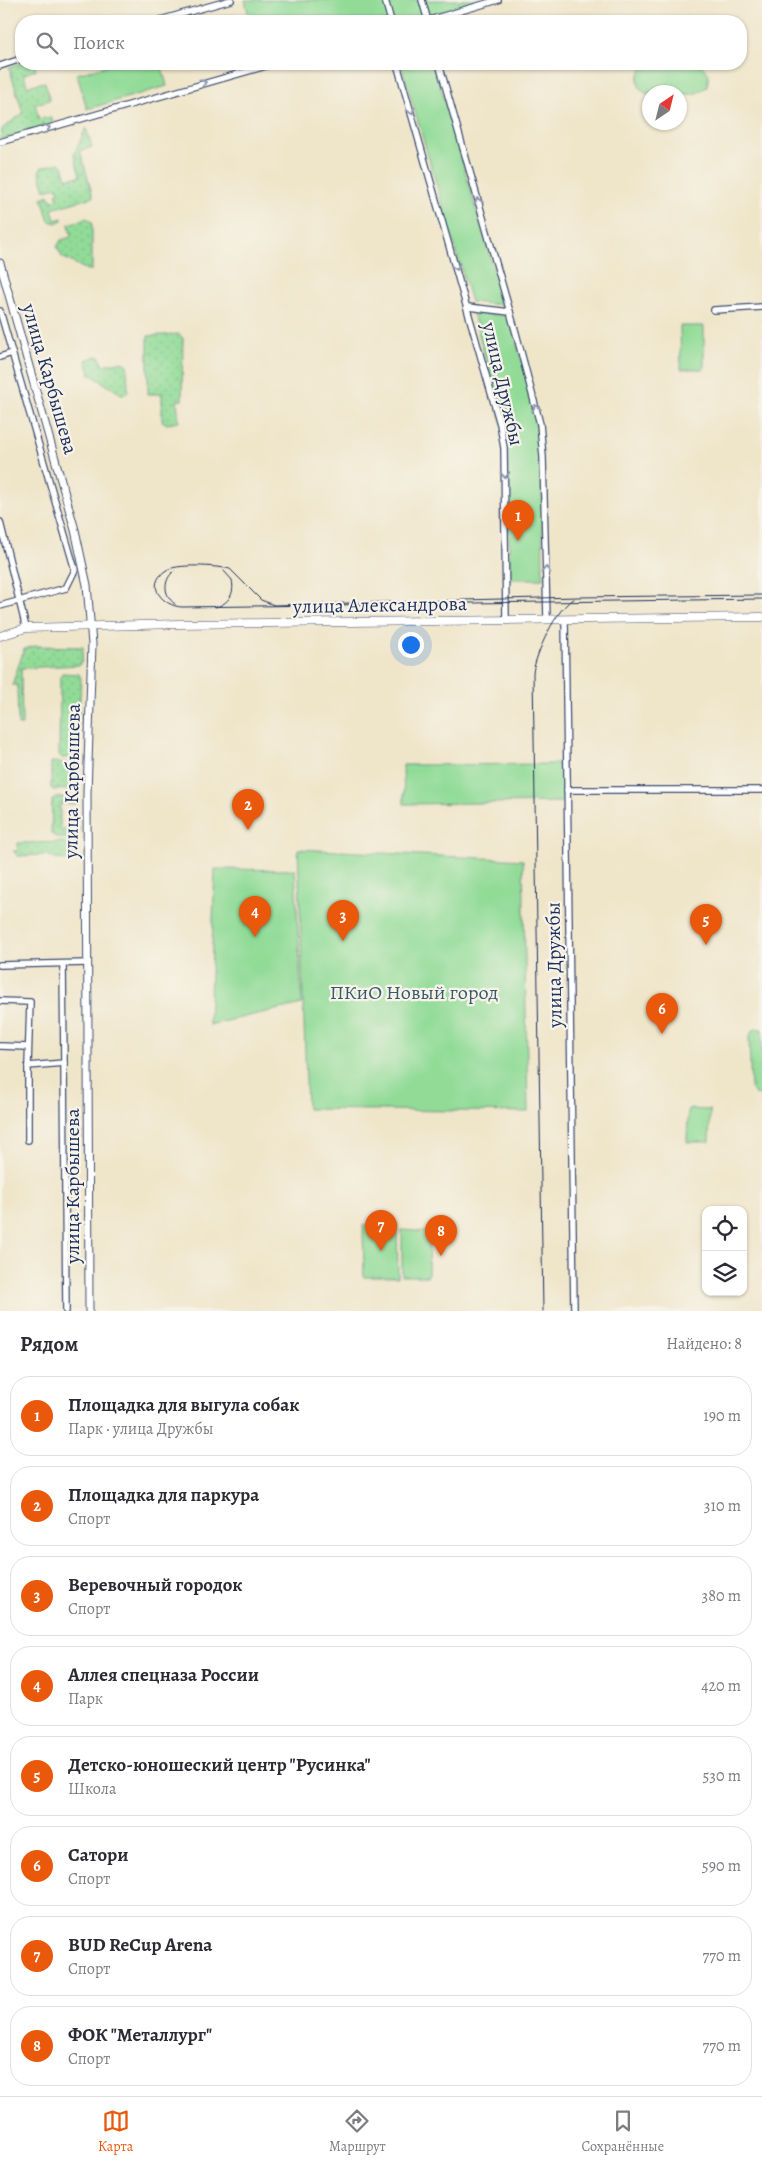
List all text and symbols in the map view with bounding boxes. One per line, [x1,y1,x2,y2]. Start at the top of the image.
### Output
search box [15,15,747,70]
icon: search [33,29,61,57]
text: Поиск [73,30,125,56]
one-way arrow [198,79,206,89]
north arrow [642,85,687,130]
one-way arrow [406,106,416,114]
one-way arrow [42,124,50,134]
one-way arrow [474,198,484,206]
one-way arrow [451,262,461,270]
street label: улица Карбышева [15,300,85,458]
street label: улица Дружбы [475,319,530,448]
one-way arrow [531,404,542,413]
one-way arrow [499,472,510,480]
pin: 1 [502,500,534,541]
one-way arrow [540,566,551,574]
street label: улица Александрова [292,590,468,620]
your location [398,632,424,658]
street label: улица Карбышева [57,702,87,860]
pin: 2 [232,789,264,830]
pin: 4 [239,896,271,937]
pin: 3 [327,900,359,941]
street label: улица Дружбы [539,902,569,1029]
pin: 5 [690,904,722,945]
park label: ПКиО Новый город [330,979,499,1006]
pin: 6 [646,993,678,1034]
street label: улица Карбышева [59,1108,86,1265]
map controls [702,1206,747,1296]
button: locate [702,1206,747,1251]
pin: 7 [365,1210,397,1251]
pin: 8 [425,1215,457,1256]
button: layers [702,1251,747,1296]
text: Рядом [20,1330,78,1358]
text: Найдено: 8 [666,1333,742,1355]
text: Площадка для выгула собак [68,1392,300,1418]
text: 1 [34,1405,40,1427]
text: 190 m [703,1405,741,1427]
text: Парк · улица Дружбы [68,1418,213,1440]
text: Площадка для паркура [68,1482,259,1508]
text: 2 [33,1495,41,1517]
text: 310 m [704,1495,741,1517]
text: Спорт [68,1508,110,1530]
text: Веревочный городок [68,1572,243,1598]
text: 3 [34,1585,40,1607]
text: 380 m [702,1585,741,1607]
text: Спорт [68,1598,110,1620]
text: Аллея спецназа России [68,1662,259,1688]
text: 4 [33,1675,41,1697]
text: 420 m [701,1675,741,1697]
text: Парк [68,1688,103,1710]
text: Детско-юношеский центр "Русинка" [68,1752,371,1778]
text: 5 [34,1765,40,1787]
text: 530 m [702,1765,741,1787]
text: Школа [68,1778,116,1800]
text: Сатори [68,1842,128,1868]
text: 6 [33,1855,41,1877]
text: 590 m [702,1855,741,1877]
text: Спорт [68,1868,110,1890]
text: BUD ReCup Arena [68,1932,213,1958]
text: 7 [34,1945,40,1967]
text: 770 m [703,1945,741,1967]
text: Спорт [68,1958,110,1980]
text: ФОК "Металлург" [68,2022,212,2048]
text: 8 [33,2035,41,2057]
text: 770 m [703,2035,741,2057]
text: Спорт [68,2048,110,2070]
tab: Карта [98,2107,133,2156]
tab: Маршрут [329,2107,386,2156]
tab: Сохранённые [582,2107,664,2156]

